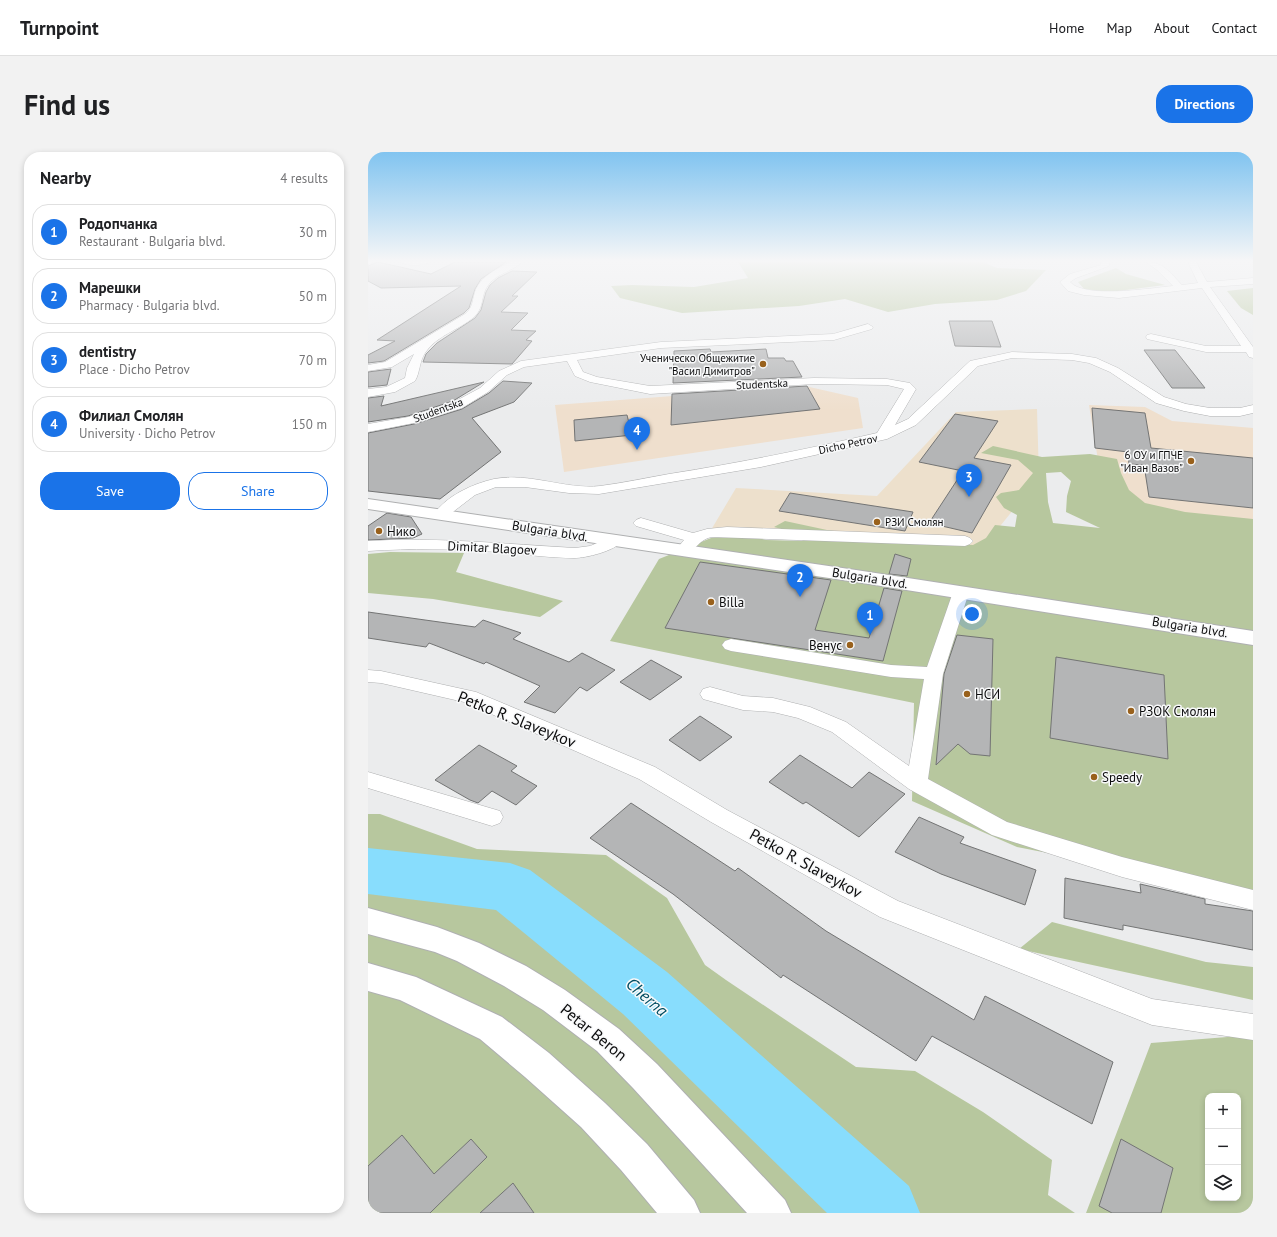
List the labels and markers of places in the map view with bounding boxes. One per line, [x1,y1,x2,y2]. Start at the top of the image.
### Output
place label: Ученическо Общежитие "Васил Димитров" [640,351,755,378]
marker: Ученическо Общежитие "Васил Димитров" [758,359,768,369]
pin: 4 [624,417,650,450]
place label: 6 ОУ и ГПЧЕ "Иван Вазов" [1120,448,1183,475]
marker: 6 ОУ и ГПЧЕ "Иван Вазов" [1186,456,1196,466]
pin: 3 [956,464,982,497]
place label: РЗИ Смолян [885,515,943,529]
marker: РЗИ Смолян [872,517,882,527]
place label: Нико [387,523,416,540]
marker: Нико [374,526,384,536]
pin: 2 [787,564,813,597]
place label: Billa [719,594,744,611]
marker: Billa [706,597,716,607]
pin: 1 [857,602,883,635]
place label: Венус [809,637,842,654]
marker: Венус [845,640,855,650]
place label: НСИ [975,686,1000,703]
marker: НСИ [962,689,972,699]
place label: РЗОК Смолян [1139,703,1216,720]
marker: РЗОК Смолян [1126,706,1136,716]
place label: Speedy [1102,769,1142,786]
marker: Speedy [1089,772,1099,782]

